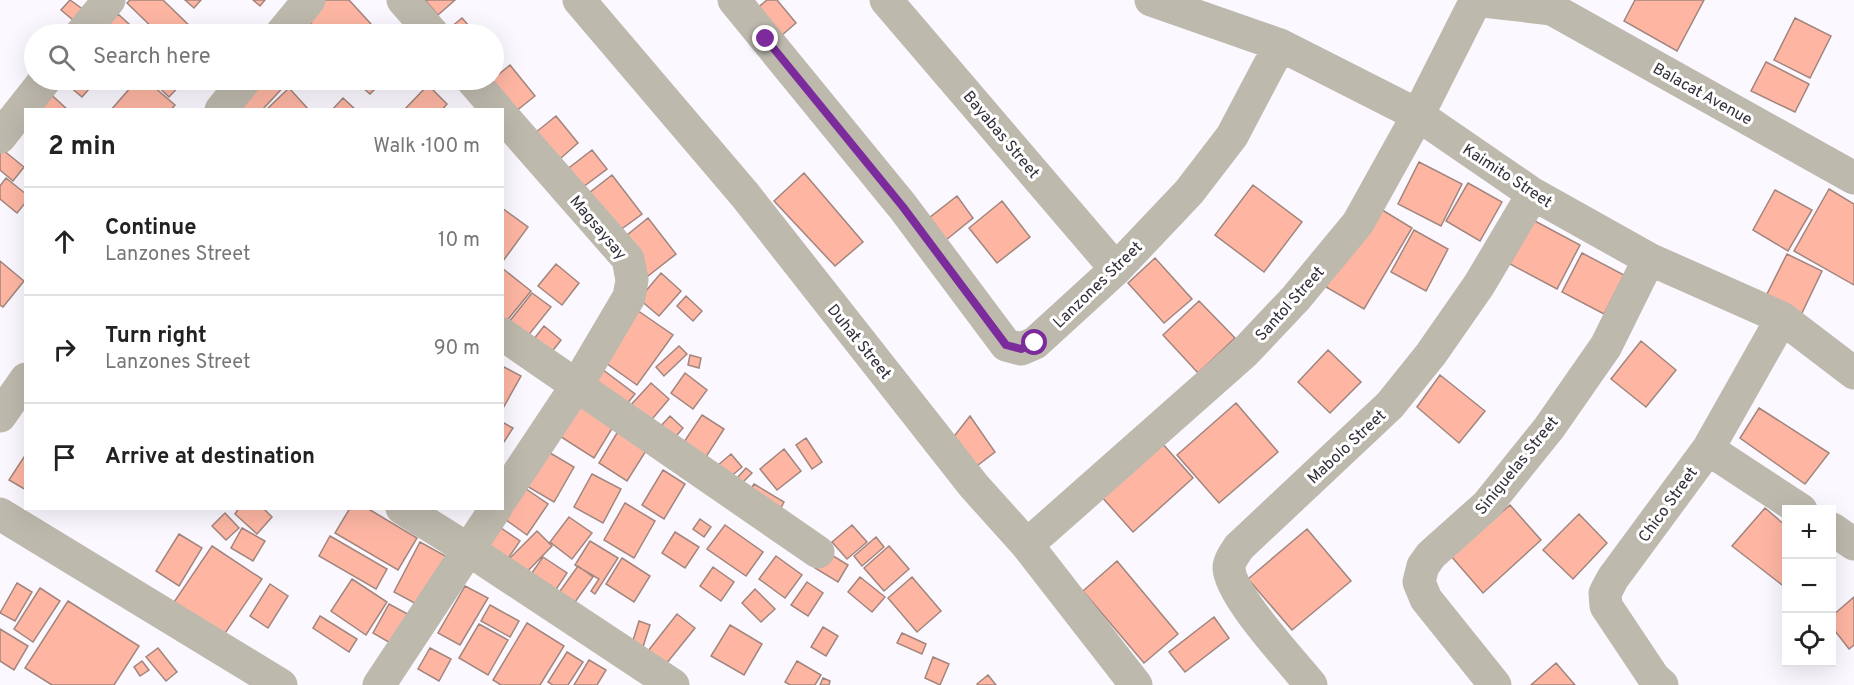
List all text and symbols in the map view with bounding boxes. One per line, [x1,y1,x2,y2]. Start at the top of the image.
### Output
search box [24,24,504,90]
route end [752,25,778,51]
icon: search [45,41,78,74]
text: Search here [93,44,211,71]
street label: Balacat Avenue [1649,59,1755,130]
street label: Bayabas Street [958,87,1043,183]
text: 2 min [48,131,116,164]
text: Walk · 100 m [373,134,480,160]
street label: Kaimito Street [1458,140,1556,213]
street label: Magsaysay [565,192,630,265]
text: Continue [105,215,196,242]
icon: ahead [48,225,81,258]
text: 10 m [438,228,480,254]
street label: Lanzones Street [1050,238,1147,333]
text: Lanzones Street [105,242,250,268]
street label: Santol Street [1252,263,1329,346]
street label: Duhat Street [822,301,895,384]
text: Turn right [105,323,207,350]
route start [1021,329,1047,355]
icon: right [48,333,81,366]
text: 90 m [434,336,480,362]
text: Lanzones Street [105,350,250,376]
street label: Mabolo Street [1304,406,1391,489]
street label: Siniguelas Street [1472,413,1563,520]
icon: arrive [48,441,81,474]
text: Arrive at destination [105,444,315,471]
street label: Chico Street [1635,464,1703,547]
map controls [1782,505,1836,667]
button: + [1782,505,1836,559]
button: − [1782,559,1836,613]
button: locate [1782,613,1836,667]

